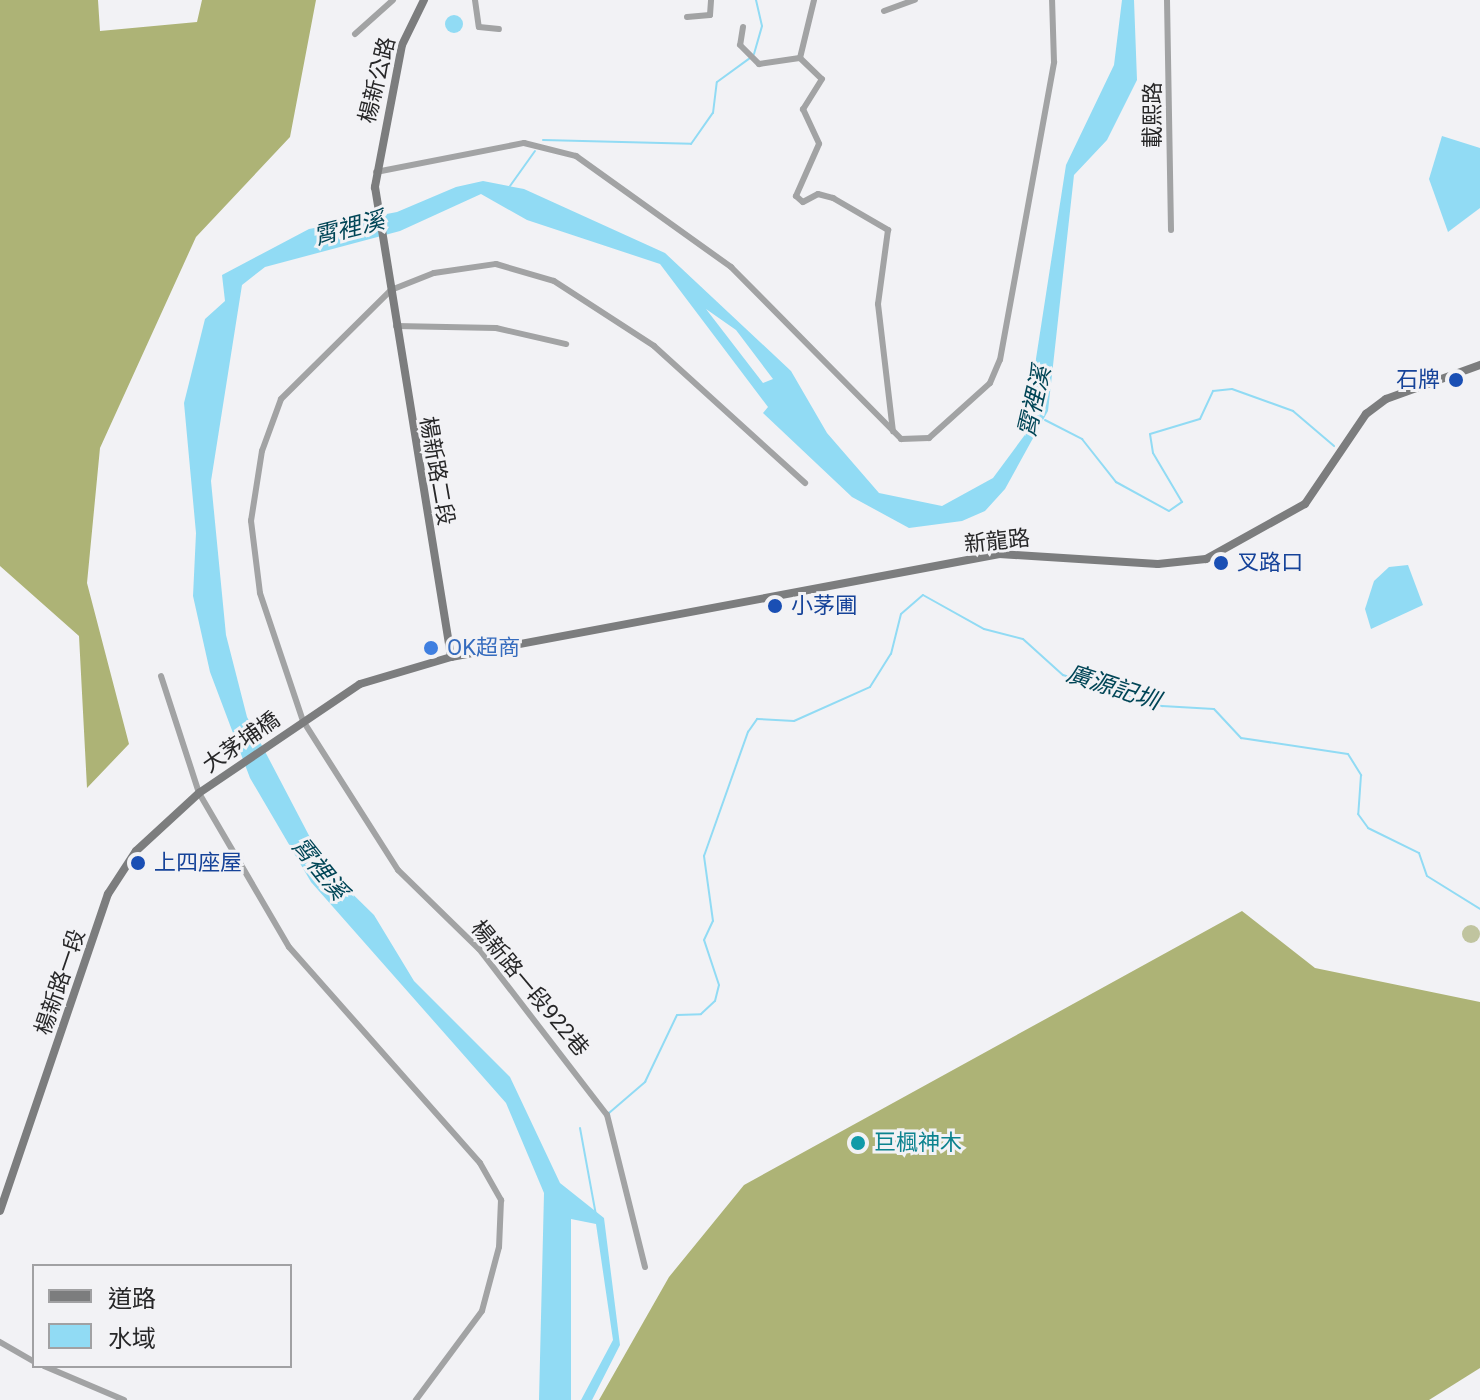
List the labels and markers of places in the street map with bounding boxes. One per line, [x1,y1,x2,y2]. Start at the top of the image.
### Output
place label: 石牌 [1396,367,1440,393]
marker: 石牌 [1447,371,1465,389]
place label: 叉路口 [1237,550,1303,576]
marker: 叉路口 [1212,554,1230,572]
place label: 小茅圃 [791,593,857,619]
marker: 小茅圃 [766,597,784,615]
place label: OK超商 [447,635,520,661]
marker: OK超商 [422,639,440,657]
place label: 上四座屋 [154,850,242,876]
marker: 上四座屋 [129,854,147,872]
place label: 巨楓神木 [874,1130,962,1156]
marker: 巨楓神木 [849,1134,867,1152]

